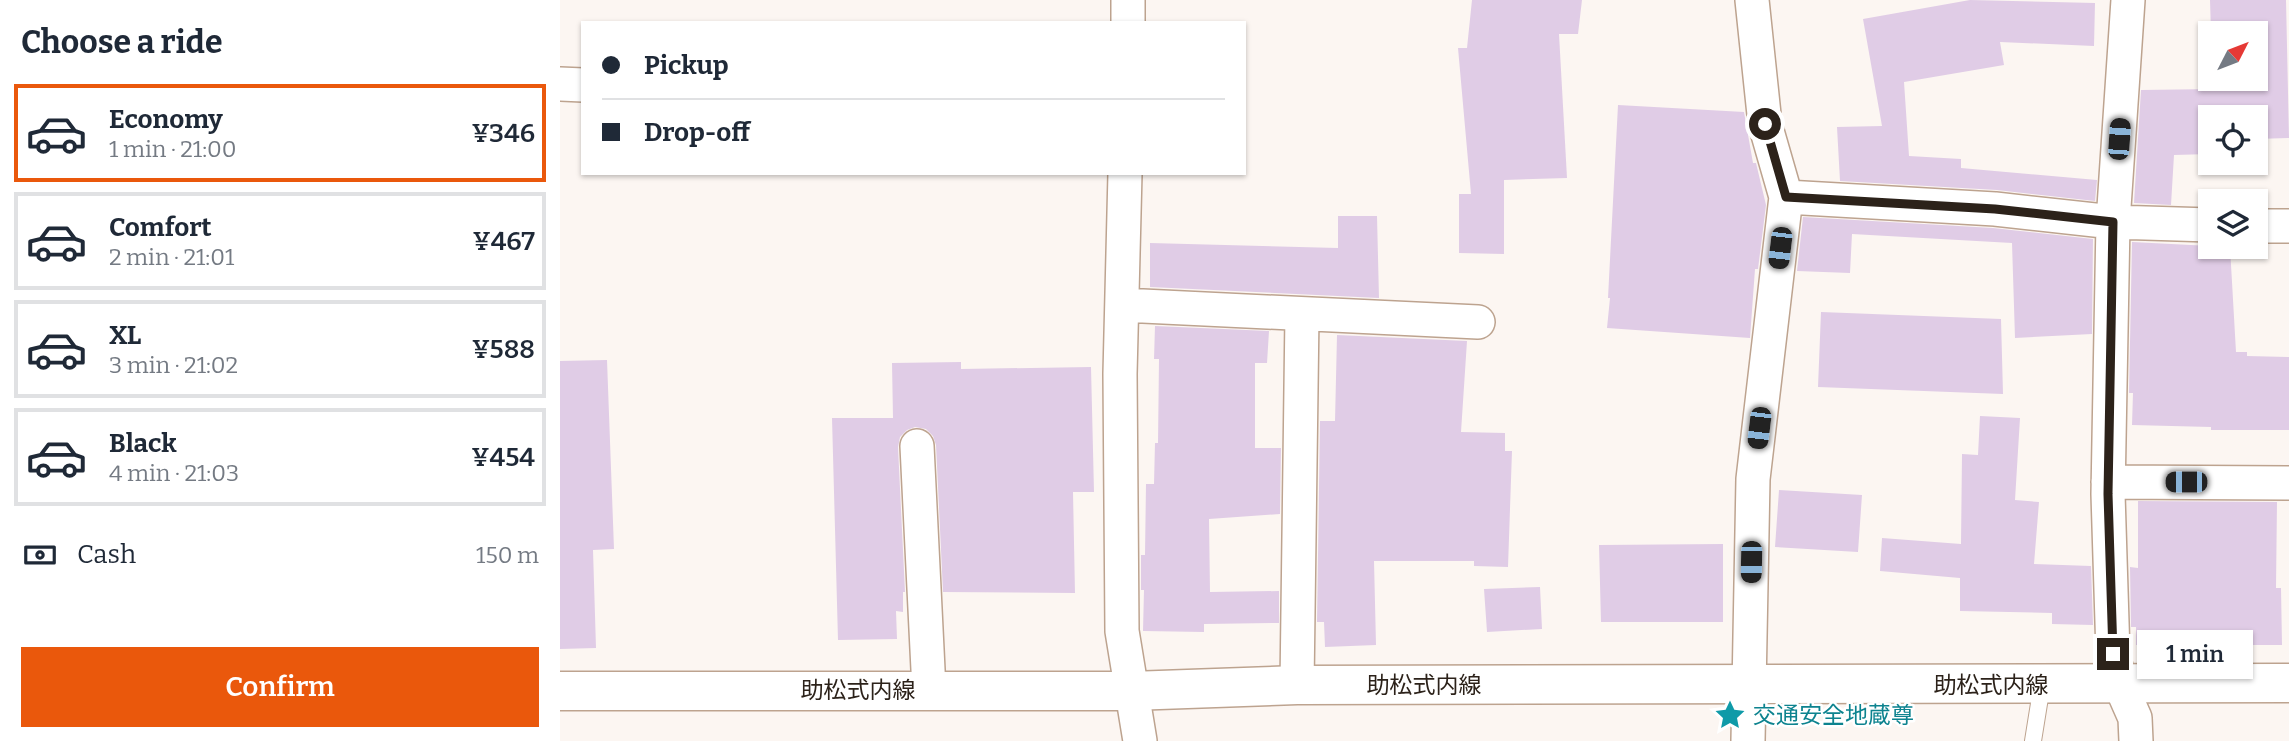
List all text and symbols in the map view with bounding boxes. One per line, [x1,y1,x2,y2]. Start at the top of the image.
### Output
north arrow [2198,21,2268,91]
map controls [2198,21,2268,259]
text: Choose a ride [21,23,222,61]
text: Pickup [644,50,729,81]
icon: car [25,102,88,165]
text: Economy [109,104,223,135]
button: locate [2198,105,2268,175]
route start [1749,108,1781,140]
text: Drop-off [644,117,750,148]
car [2108,117,2131,161]
text: ¥346 [472,118,535,149]
text: 1 min · 21:00 [109,135,237,163]
button: layers [2198,189,2268,259]
icon: car [25,210,88,273]
text: Comfort [109,212,212,243]
text: ¥467 [472,226,535,257]
car [1768,226,1793,270]
text: 2 min · 21:01 [109,243,234,271]
icon: car [25,318,88,381]
text: XL [109,320,141,351]
text: ¥588 [472,334,535,365]
text: 3 min · 21:02 [109,351,238,379]
car [1747,406,1772,450]
icon: car [25,426,88,489]
text: Black [109,428,177,459]
text: ¥454 [471,442,535,473]
text: 4 min · 21:03 [109,459,239,487]
car [2166,472,2208,493]
icon: cash [21,536,59,574]
text: Cash [77,539,136,570]
text: 150 m [476,541,539,569]
car [1741,541,1762,583]
callout: 1 min [2138,630,2253,678]
route end [2097,638,2129,670]
text: 1 min [2166,640,2224,668]
button: Confirm [21,647,539,727]
street label: 助松式内線 [1367,671,1482,699]
street label: 助松式内線 [1934,671,2049,699]
street label: 助松式内線 [801,676,916,704]
place icon: 交通安全地蔵尊 [1713,698,1747,732]
place label: 交通安全地蔵尊 [1753,701,1914,729]

